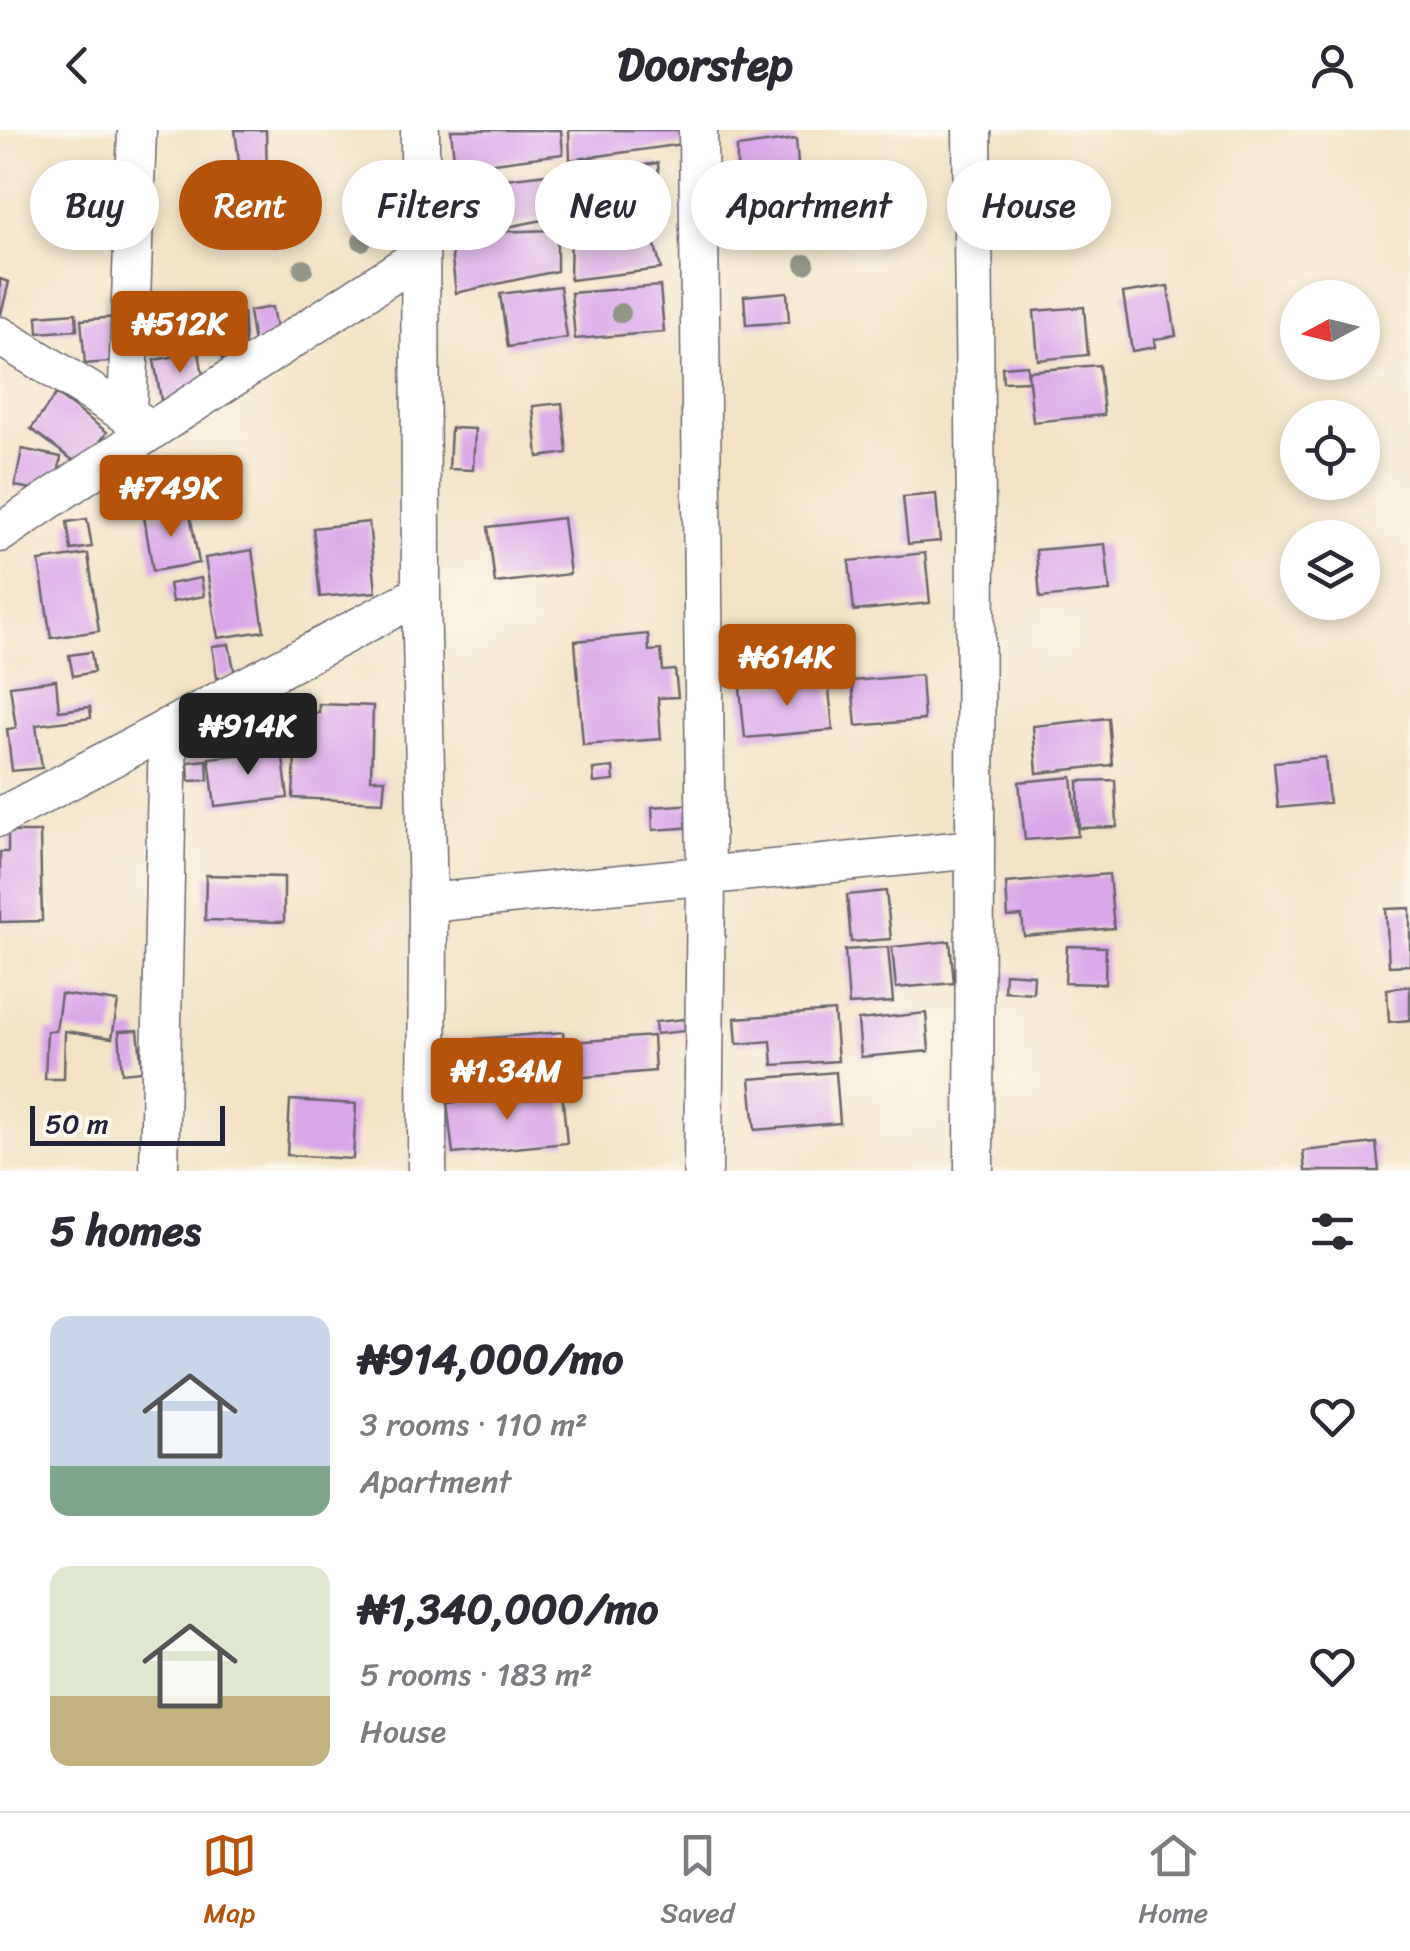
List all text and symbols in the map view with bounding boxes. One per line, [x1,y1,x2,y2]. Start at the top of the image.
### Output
text: Doorstep [617,25,793,105]
icon: back [50,38,105,93]
icon: person [1305,38,1360,93]
chip: Buy [30,160,159,250]
chip: Rent [179,160,322,250]
chip: Filters [342,160,515,250]
chip: New [535,160,671,250]
chip: Apartment [691,160,927,250]
chip: House [947,160,1111,250]
north arrow [1280,280,1380,380]
map controls [1280,280,1380,620]
pin: ₦512K [110,291,250,376]
text: ₦512K [134,295,226,352]
button: locate [1280,400,1380,500]
pin: ₦749K [101,455,241,540]
text: ₦749K [122,459,220,516]
button: layers [1280,520,1380,620]
pin: ₦614K [717,624,857,709]
text: ₦614K [741,628,833,685]
pin: ₦914K [178,693,318,778]
text: ₦914K [201,697,295,754]
pin: ₦1.34M [426,1038,588,1123]
text: ₦1.34M [453,1042,561,1099]
text: 50 m [45,1099,109,1148]
scale bar [30,1101,225,1146]
text: 5 homes [50,1194,201,1268]
icon: filters [1305,1204,1360,1259]
text: ₦914,000/mo [360,1322,623,1396]
icon: home [130,1356,250,1476]
icon: heart [1305,1389,1360,1444]
text: 3 rooms · 110 m² [360,1396,588,1453]
text: Apartment [360,1453,511,1510]
text: ₦1,340,000/mo [360,1572,658,1646]
icon: home [130,1606,250,1726]
icon: heart [1305,1639,1360,1694]
text: 5 rooms · 183 m² [360,1646,592,1703]
text: House [360,1703,446,1760]
tab: Map [202,1828,257,1937]
tab: Saved [661,1828,734,1937]
tab: Home [1138,1828,1208,1937]

